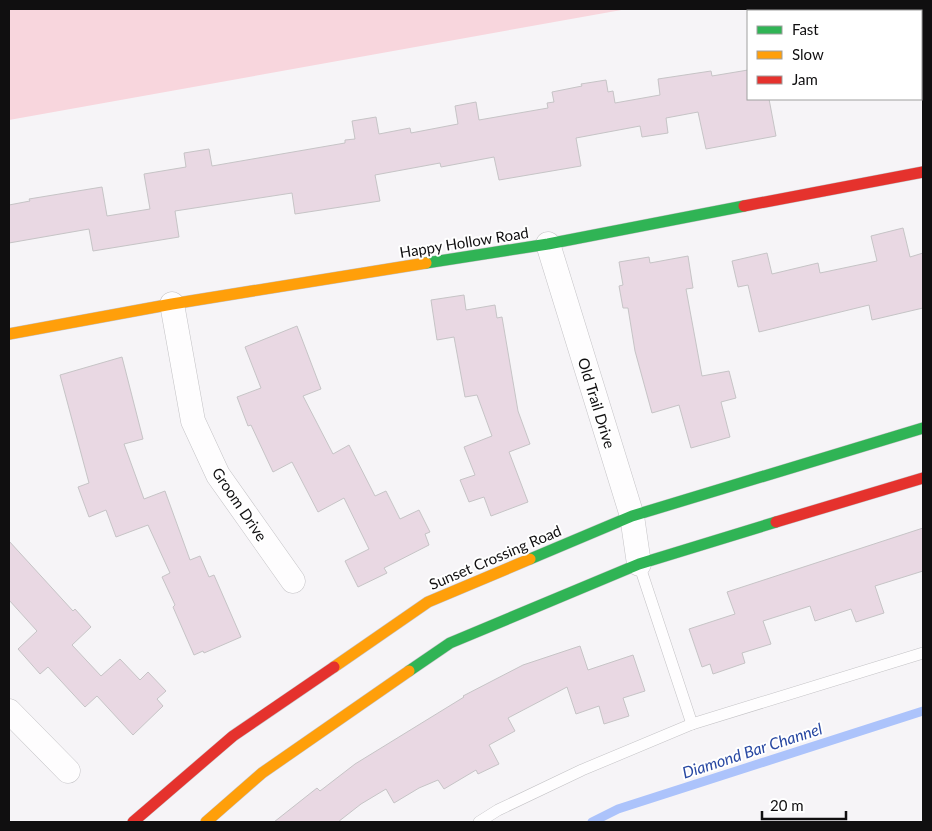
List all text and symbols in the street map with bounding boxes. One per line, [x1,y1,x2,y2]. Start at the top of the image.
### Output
legend [747,10,922,100]
text: Fast [792,20,819,38]
text: Slow [792,45,824,63]
text: Jam [792,70,818,88]
street label: Happy Hollow Road [398,223,530,261]
street label: Old Trail Drive [575,355,619,451]
street label: Groom Drive [209,464,271,544]
street label: Sunset Crossing Road [426,521,564,593]
water label: Diamond Bar Channel [680,718,825,782]
scale bar [762,788,846,820]
text: 20 m [770,796,804,814]

